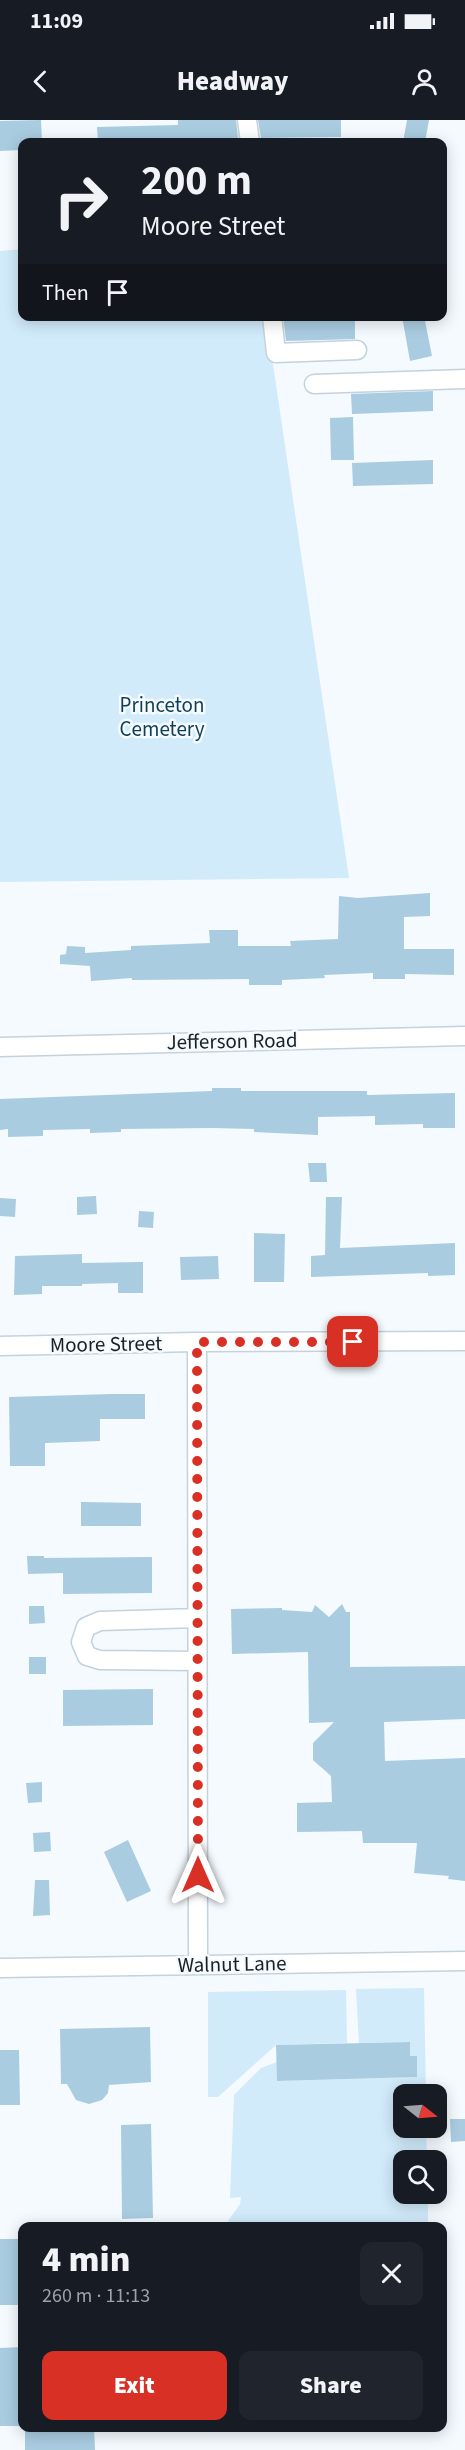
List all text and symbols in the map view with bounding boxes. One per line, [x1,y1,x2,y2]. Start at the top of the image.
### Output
text: 11:09 [30,5,83,37]
text: Headway [177,62,288,101]
icon: back [24,65,57,98]
icon: person [408,65,441,98]
text: 200 m [141,151,252,211]
icon: right [42,162,120,240]
text: Moore Street [141,207,285,246]
icon: arrive [101,276,134,309]
text: Then [42,277,89,309]
park label: Princeton Cemetery [120,690,205,744]
street label: Jefferson Road [166,1025,298,1057]
pin [327,1316,378,1367]
icon: arrive [336,1325,369,1358]
street label: Moore Street [50,1328,162,1360]
position arrow [166,1843,230,1907]
street label: Walnut Lane [177,1948,287,1980]
north arrow [393,2084,447,2138]
map controls [393,2084,447,2204]
button: search [393,2150,447,2204]
text: 4 min [42,2234,130,2285]
button: close [360,2242,423,2305]
text: 260 m · 11:13 [42,2282,150,2310]
button: Exit [42,2351,227,2420]
button: Share [239,2351,423,2420]

